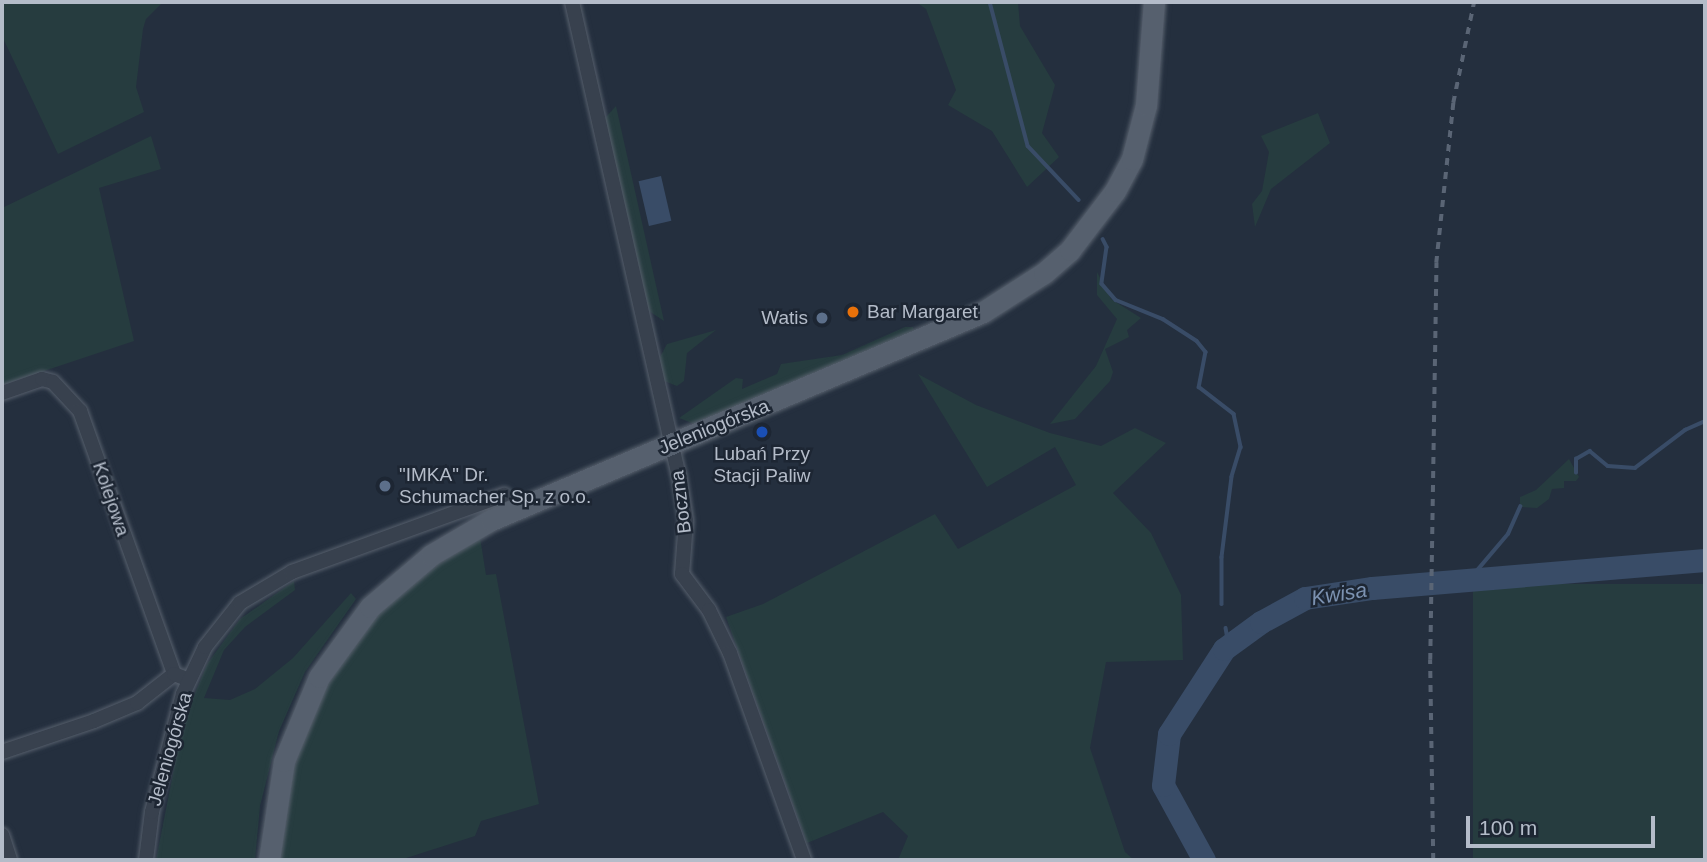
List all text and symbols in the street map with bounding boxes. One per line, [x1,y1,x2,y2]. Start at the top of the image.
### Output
place label: Bar Margaret [867,301,978,323]
marker: Bar Margaret [845,304,861,320]
place label: Watis [761,307,808,329]
marker: Watis [814,310,830,326]
street label: Jeleniogórska [655,394,773,460]
marker: Lubań Przy Stacji Paliw [754,424,770,440]
place label: Lubań Przy Stacji Paliw [713,443,811,487]
street label: Kolejowa [88,459,134,539]
place label: "IMKA" Dr. Schumacher Sp. z o.o. [399,464,591,508]
street label: Boczna [666,469,696,535]
marker: "IMKA" Dr. Schumacher Sp. z o.o. [377,478,393,494]
water label: Kwisa [1309,577,1369,611]
street label: Jeleniogórska [143,690,197,808]
scale bar [1469,802,1658,846]
text: 100 m [1479,816,1537,839]

